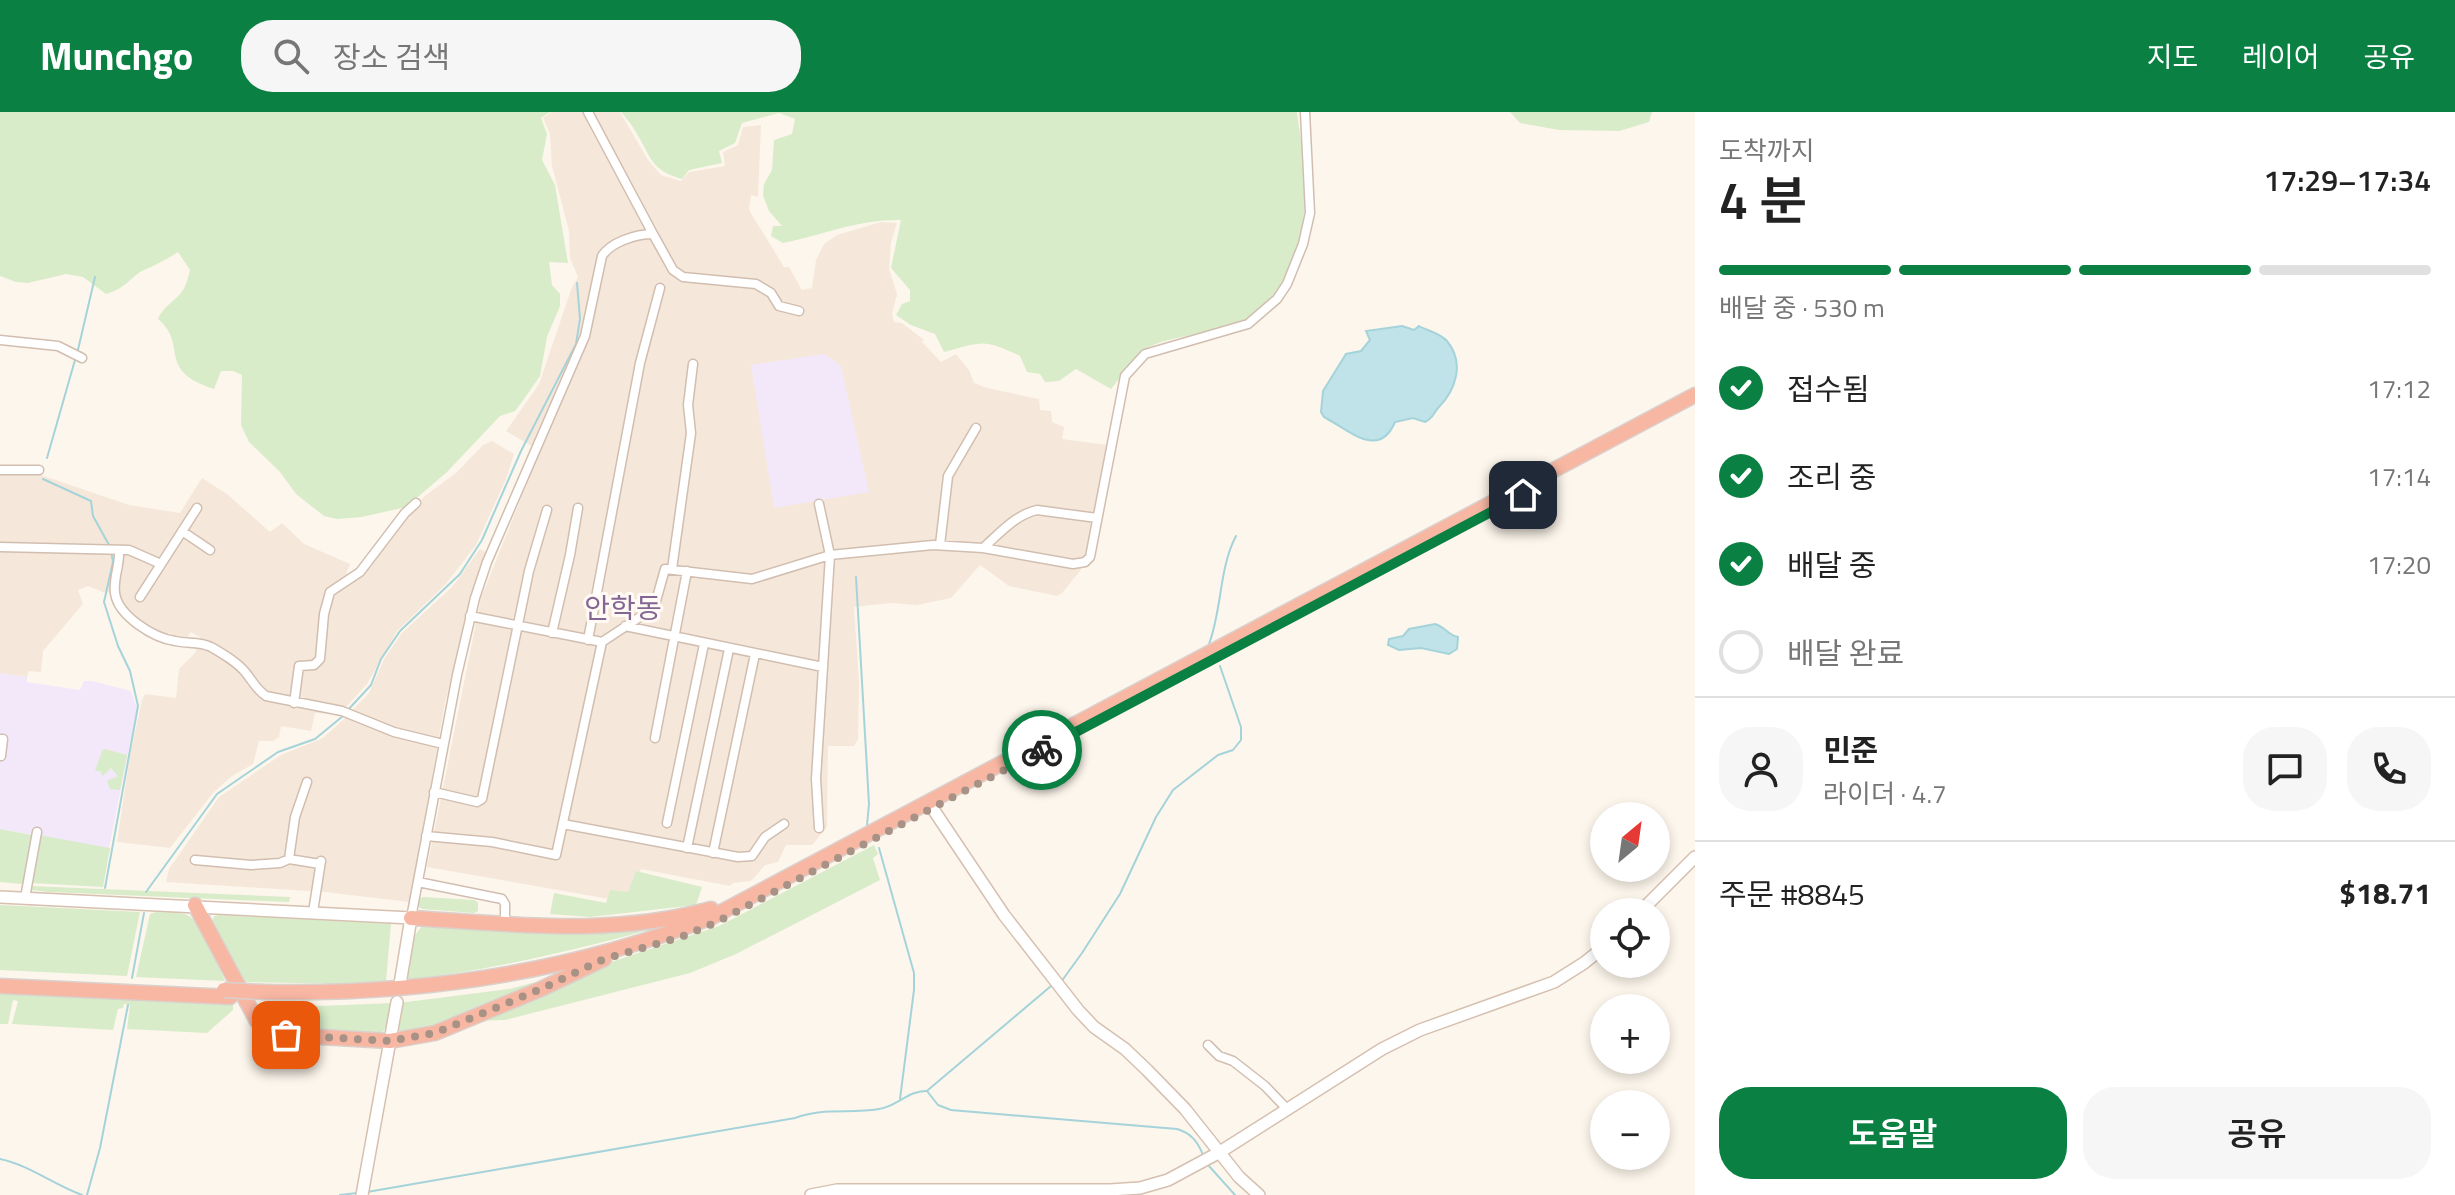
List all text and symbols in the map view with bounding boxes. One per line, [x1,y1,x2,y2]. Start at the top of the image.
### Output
search box [241,20,801,92]
text: Munchgo [40,27,193,85]
icon: search [269,34,313,78]
text: 장소 검색 [333,34,450,80]
text: 지도 [2147,35,2198,78]
text: 레이어 [2242,35,2319,78]
text: 공유 [2363,35,2415,78]
text: 도착까지 [1719,131,1815,170]
text: 17:29–17:34 [2264,157,2431,203]
text: 4 분 [1719,160,1807,239]
text: 배달 중 · 530 m [1719,288,1885,327]
icon: check [1719,366,1763,410]
text: 접수됨 [1787,366,1870,412]
text: 17:12 [2367,369,2431,408]
icon: check [1719,454,1763,498]
text: 조리 중 [1787,454,1876,500]
text: 17:14 [2367,457,2431,496]
pin [1489,461,1557,529]
icon: home [1501,473,1545,517]
icon: check [1719,542,1763,586]
text: 배달 중 [1787,542,1876,588]
text: 17:20 [2367,545,2431,584]
district label: 안학동 [584,586,662,629]
text: 배달 완료 [1787,630,1904,676]
courier [1002,710,1082,790]
button: person [1719,727,1803,811]
text: 민준 [1823,727,1878,773]
button: chat [2243,727,2327,811]
button: phone [2347,727,2431,811]
icon: bike [1020,728,1064,772]
text: 라이더 · 4.7 [1823,774,1947,813]
north arrow [1590,802,1670,882]
map controls [1590,802,1670,1170]
text: $18.71 [2339,870,2431,916]
text: 주문 #8845 [1719,871,1865,917]
button: locate [1590,898,1670,978]
button: + [1590,994,1670,1074]
pin [252,1001,320,1069]
icon: bag [264,1013,308,1057]
button: 도움말 [1719,1087,2067,1179]
button: 공유 [2083,1087,2431,1179]
button: − [1590,1090,1670,1170]

